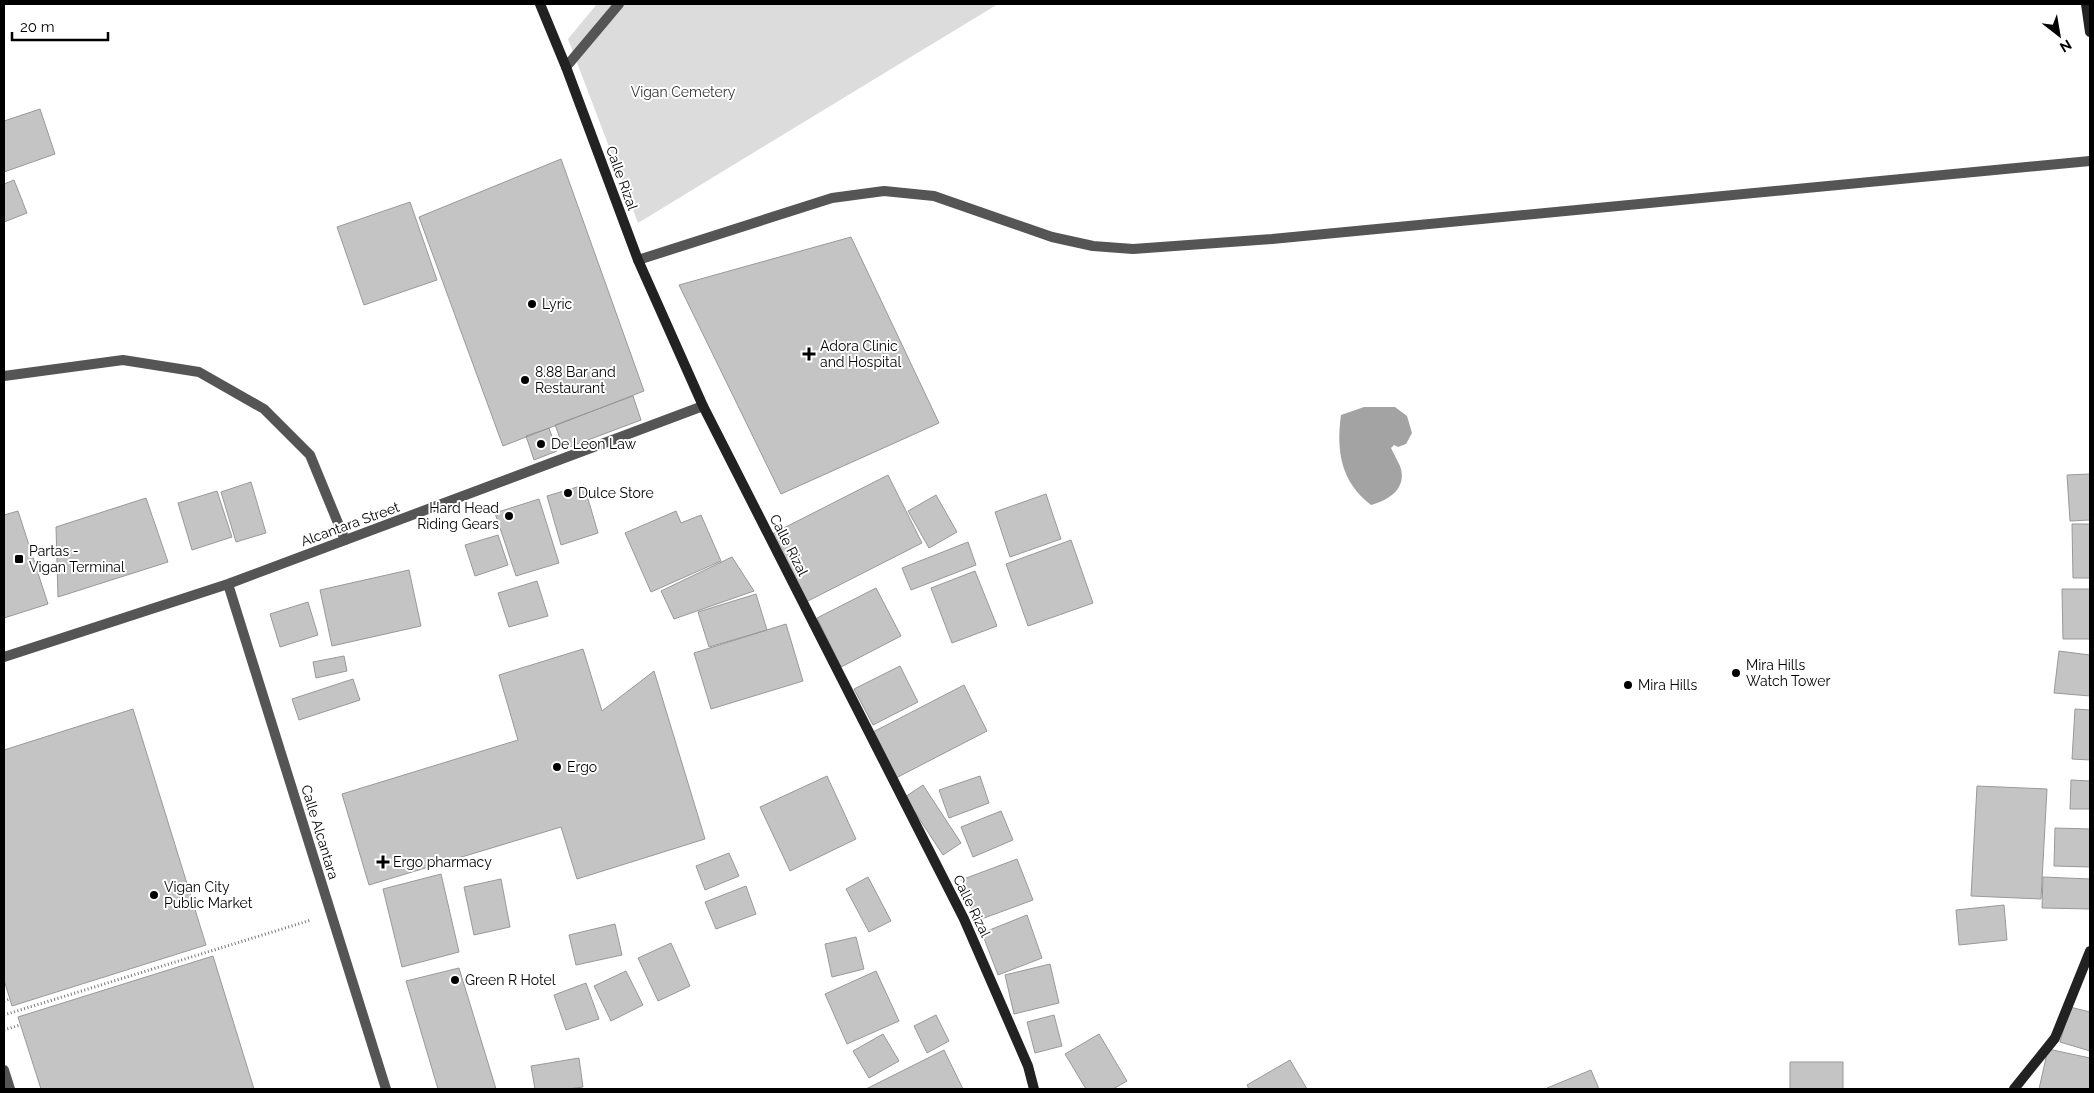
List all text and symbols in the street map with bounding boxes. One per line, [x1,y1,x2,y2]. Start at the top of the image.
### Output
scale bar [12,10,109,42]
north arrow [2034,10,2084,60]
text: 20 m [20,18,55,36]
text: N [2057,37,2074,56]
park label: Vigan Cemetery [631,84,736,100]
street label: Calle Rizal [603,144,641,212]
place label: Lyric [542,296,573,312]
marker: Lyric [526,298,538,310]
place label: Adora Clinic and Hospital [820,338,901,370]
marker: Adora Clinic and Hospital [802,347,816,361]
place label: 8.88 Bar and Restaurant [535,364,616,396]
marker: 8.88 Bar and Restaurant [519,374,531,386]
place label: De Leon Law [551,436,637,452]
marker: De Leon Law [535,438,547,450]
place label: Dulce Store [578,485,654,501]
marker: Dulce Store [562,487,574,499]
street label: Alcantara Street [298,499,402,549]
place label: Hard Head Riding Gears [417,500,499,532]
marker: Hard Head Riding Gears [503,510,515,522]
street label: Calle Rizal [767,511,811,579]
place label: Partas - Vigan Terminal [29,543,125,575]
marker: Partas - Vigan Terminal [13,553,25,565]
place label: Mira Hills Watch Tower [1746,657,1830,689]
marker: Mira Hills Watch Tower [1730,667,1742,679]
place label: Mira Hills [1638,677,1697,693]
marker: Mira Hills [1622,679,1634,691]
place label: Ergo [567,759,597,775]
marker: Ergo [551,761,563,773]
street label: Calle Alcantara [298,783,342,881]
place label: Ergo pharmacy [393,854,492,870]
marker: Ergo pharmacy [377,856,389,868]
street label: Calle Rizal [950,872,994,940]
place label: Vigan City Public Market [164,879,253,911]
marker: Vigan City Public Market [148,889,160,901]
place label: Green R Hotel [465,972,556,988]
marker: Green R Hotel [449,974,461,986]

